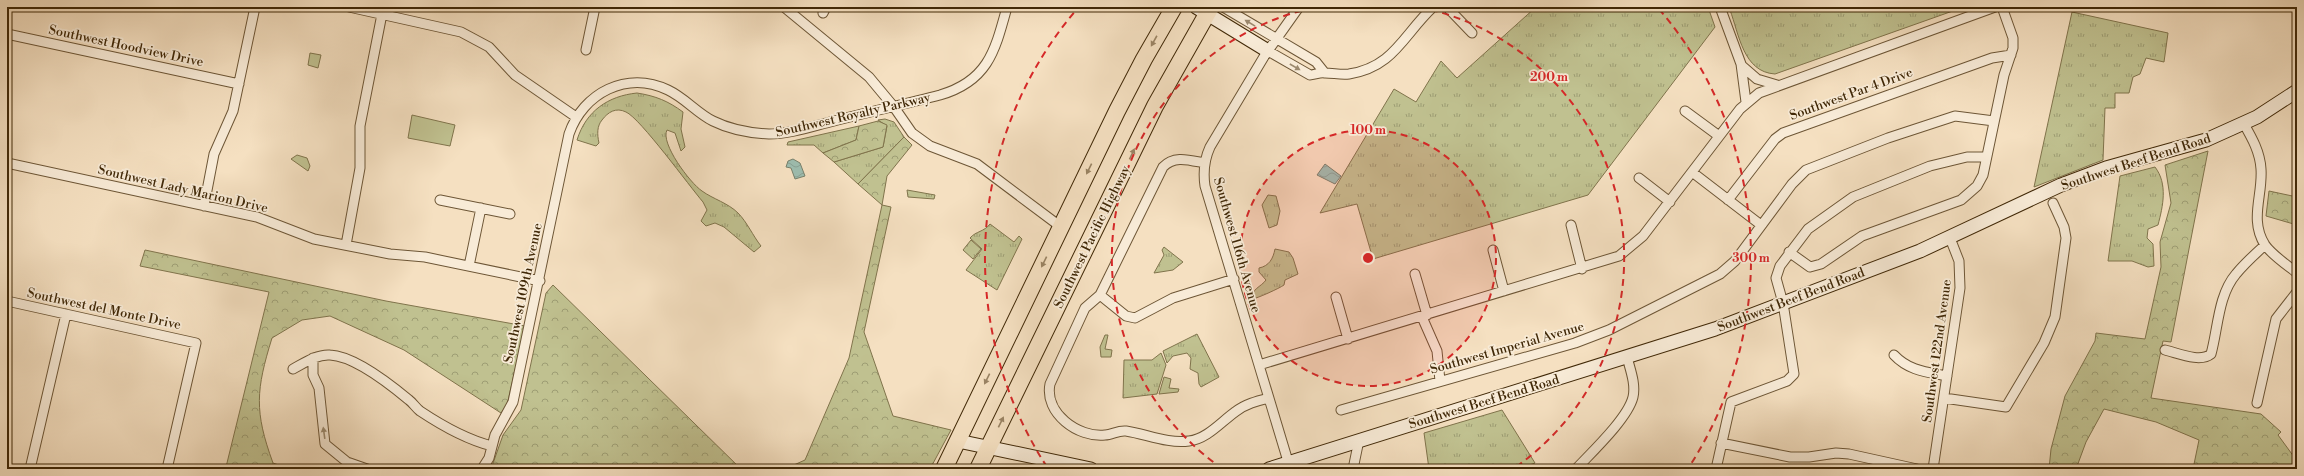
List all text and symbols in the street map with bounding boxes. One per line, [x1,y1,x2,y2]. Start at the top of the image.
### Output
one-way arrow [1244,20,1256,27]
street label: Southwest Hoodview Drive [47,22,205,70]
one-way arrow [1151,35,1158,46]
one-way arrow [1289,64,1301,71]
street label: Southwest Par 4 Drive [1787,64,1915,124]
text: 200 m [1530,70,1568,85]
street label: Southwest Royalty Parkway [774,89,933,141]
text: 100 m [1350,123,1386,138]
street label: Southwest Beef Bend Road [2059,130,2213,194]
one-way arrow [1129,148,1135,159]
street label: Southwest Lady Marion Drive [96,162,270,216]
street label: Southwest Pacific Highway [1050,162,1134,311]
one-way arrow [1086,163,1092,175]
street label: Southwest 116th Avenue [1210,175,1264,315]
street label: Southwest 109th Avenue [500,221,546,365]
centre of rings [1361,251,1375,265]
text: 300 m [1732,251,1770,266]
one-way arrow [1041,256,1047,268]
street label: Southwest Beef Bend Road [1715,264,1867,336]
street label: Southwest 122nd Avenue [1919,278,1955,424]
street label: Southwest del Monte Drive [26,285,183,333]
street label: Southwest Imperial Avenue [1428,318,1586,378]
street label: Southwest Beef Bend Road [1407,371,1562,433]
one-way arrow [984,373,990,385]
one-way arrow [998,416,1005,427]
one-way arrow [321,427,327,439]

